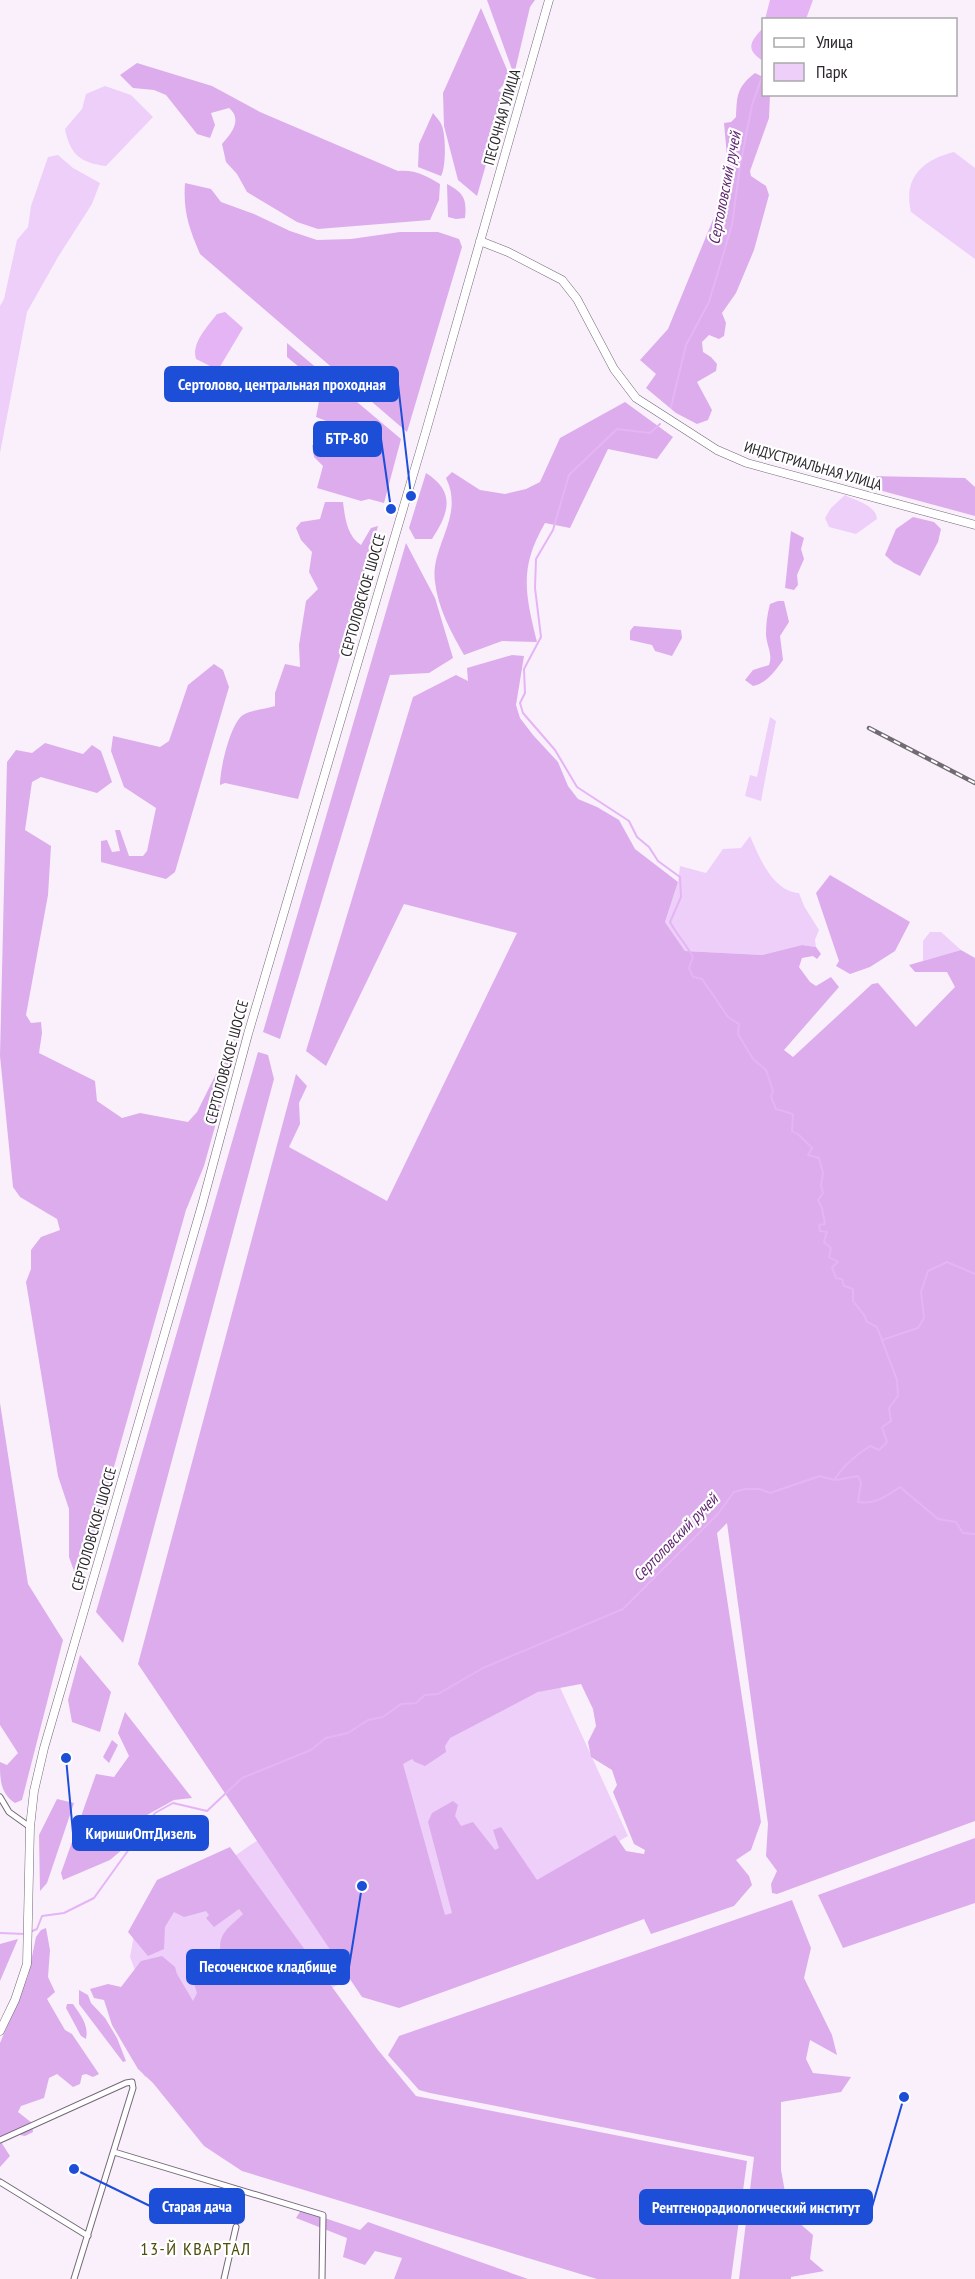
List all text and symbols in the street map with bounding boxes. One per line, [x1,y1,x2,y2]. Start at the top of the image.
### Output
legend [762,18,957,96]
text: Улица [816,30,853,53]
text: Парк [816,60,847,83]
street label: ПЕСОЧНАЯ УЛИЦА [479,66,525,167]
water label: Сертоловский ручей [703,128,745,246]
callout: Сертолово, центральная проходная [165,367,398,401]
text: Сертолово, центральная проходная [178,374,386,394]
callout: БТР-80 [314,422,381,456]
text: БТР-80 [326,428,369,448]
street label: ИНДУСТРИАЛЬНАЯ УЛИЦА [742,437,885,495]
street label: СЕРТОЛОВСКОЕ ШОССЕ [336,531,389,659]
street label: СЕРТОЛОВСКОЕ ШОССЕ [201,998,252,1126]
street label: СЕРТОЛОВСКОЕ ШОССЕ [67,1465,120,1593]
water label: Сертоловский ручей [628,1488,723,1585]
callout: КиришиОптДизель [73,1816,208,1850]
text: КиришиОптДизель [86,1823,197,1843]
callout: Песоченское кладбище [187,1950,349,1984]
text: Песоченское кладбище [199,1956,337,1976]
callout: Старая дача [150,2189,244,2223]
callout: Рентгенорадиологический институт [640,2190,872,2224]
text: Старая дача [162,2196,232,2216]
text: Рентгенорадиологический институт [652,2197,860,2217]
district label: 13-Й КВАРТАЛ [140,2237,252,2260]

